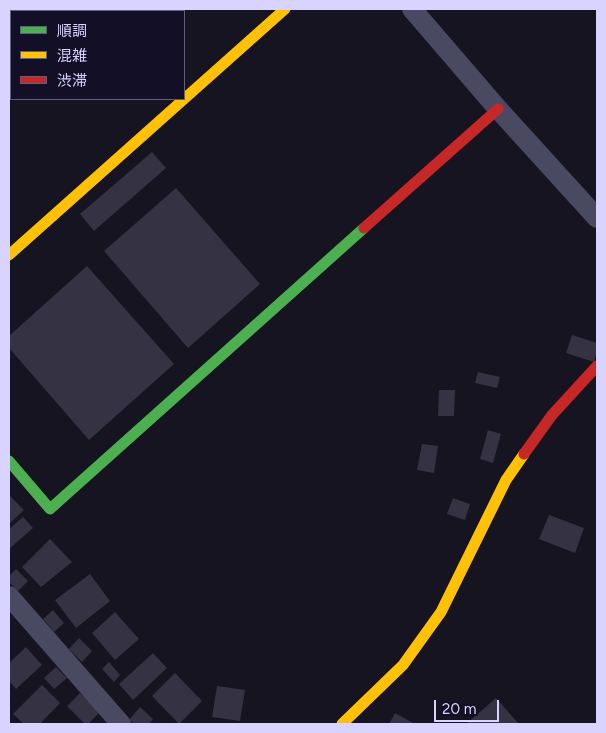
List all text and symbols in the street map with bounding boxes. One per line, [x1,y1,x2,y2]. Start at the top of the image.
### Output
legend [10,10,185,100]
text: 順調 [57,22,87,40]
text: 混雑 [57,47,87,65]
text: 渋滞 [57,72,87,90]
scale bar [436,690,501,722]
text: 20 m [442,700,476,718]

